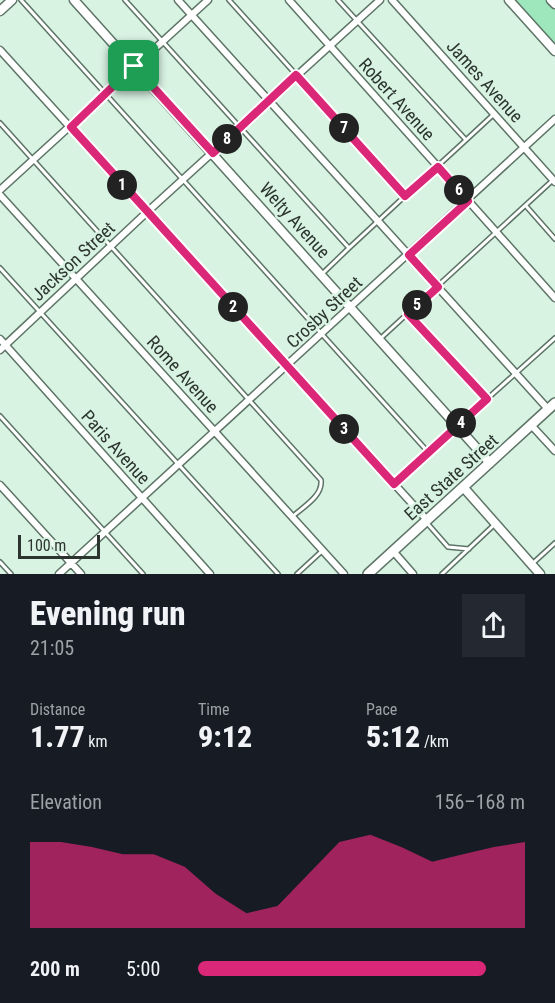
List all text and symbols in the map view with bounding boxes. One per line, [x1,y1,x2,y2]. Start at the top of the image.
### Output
street label: James Avenue [443,36,527,126]
pin [108,40,159,91]
icon: arrive [117,49,150,82]
street label: Robert Avenue [355,54,439,144]
pin: 7 [329,113,359,143]
text: 7 [340,118,348,137]
pin: 8 [212,124,242,154]
text: 8 [223,129,231,148]
pin: 1 [107,170,137,200]
text: 1 [118,175,126,194]
pin: 6 [444,175,474,205]
street label: Welty Avenue [255,178,335,262]
text: 6 [455,180,463,199]
street label: Jackson Street [27,217,119,305]
street label: Crosby Street [282,272,366,352]
pin: 5 [402,290,432,320]
pin: 2 [218,292,248,322]
text: 5 [413,295,421,314]
text: 2 [229,297,237,316]
street label: Rome Avenue [143,331,223,417]
street label: Paris Avenue [77,406,155,488]
pin: 4 [446,408,476,438]
text: 4 [457,413,465,432]
pin: 3 [329,414,359,444]
text: 3 [340,419,348,438]
street label: East State Street [400,430,502,524]
scale bar [18,532,100,560]
text: 100 m [27,536,66,555]
text: Evening run [30,594,186,633]
button: share [462,594,525,657]
text: 21:05 [30,636,74,660]
text: Distance [30,700,85,719]
text: Time [198,700,230,719]
text: Pace [366,700,397,719]
text: 1.77 [30,719,85,754]
text: 9:12 [198,719,252,754]
text: 5:12 [366,719,420,754]
text: km [85,732,108,751]
text: /km [420,732,449,751]
text: Elevation [30,790,102,814]
text: 156–168 m [435,790,525,814]
text: 200 m [30,957,80,981]
text: 5:00 [126,957,160,981]

